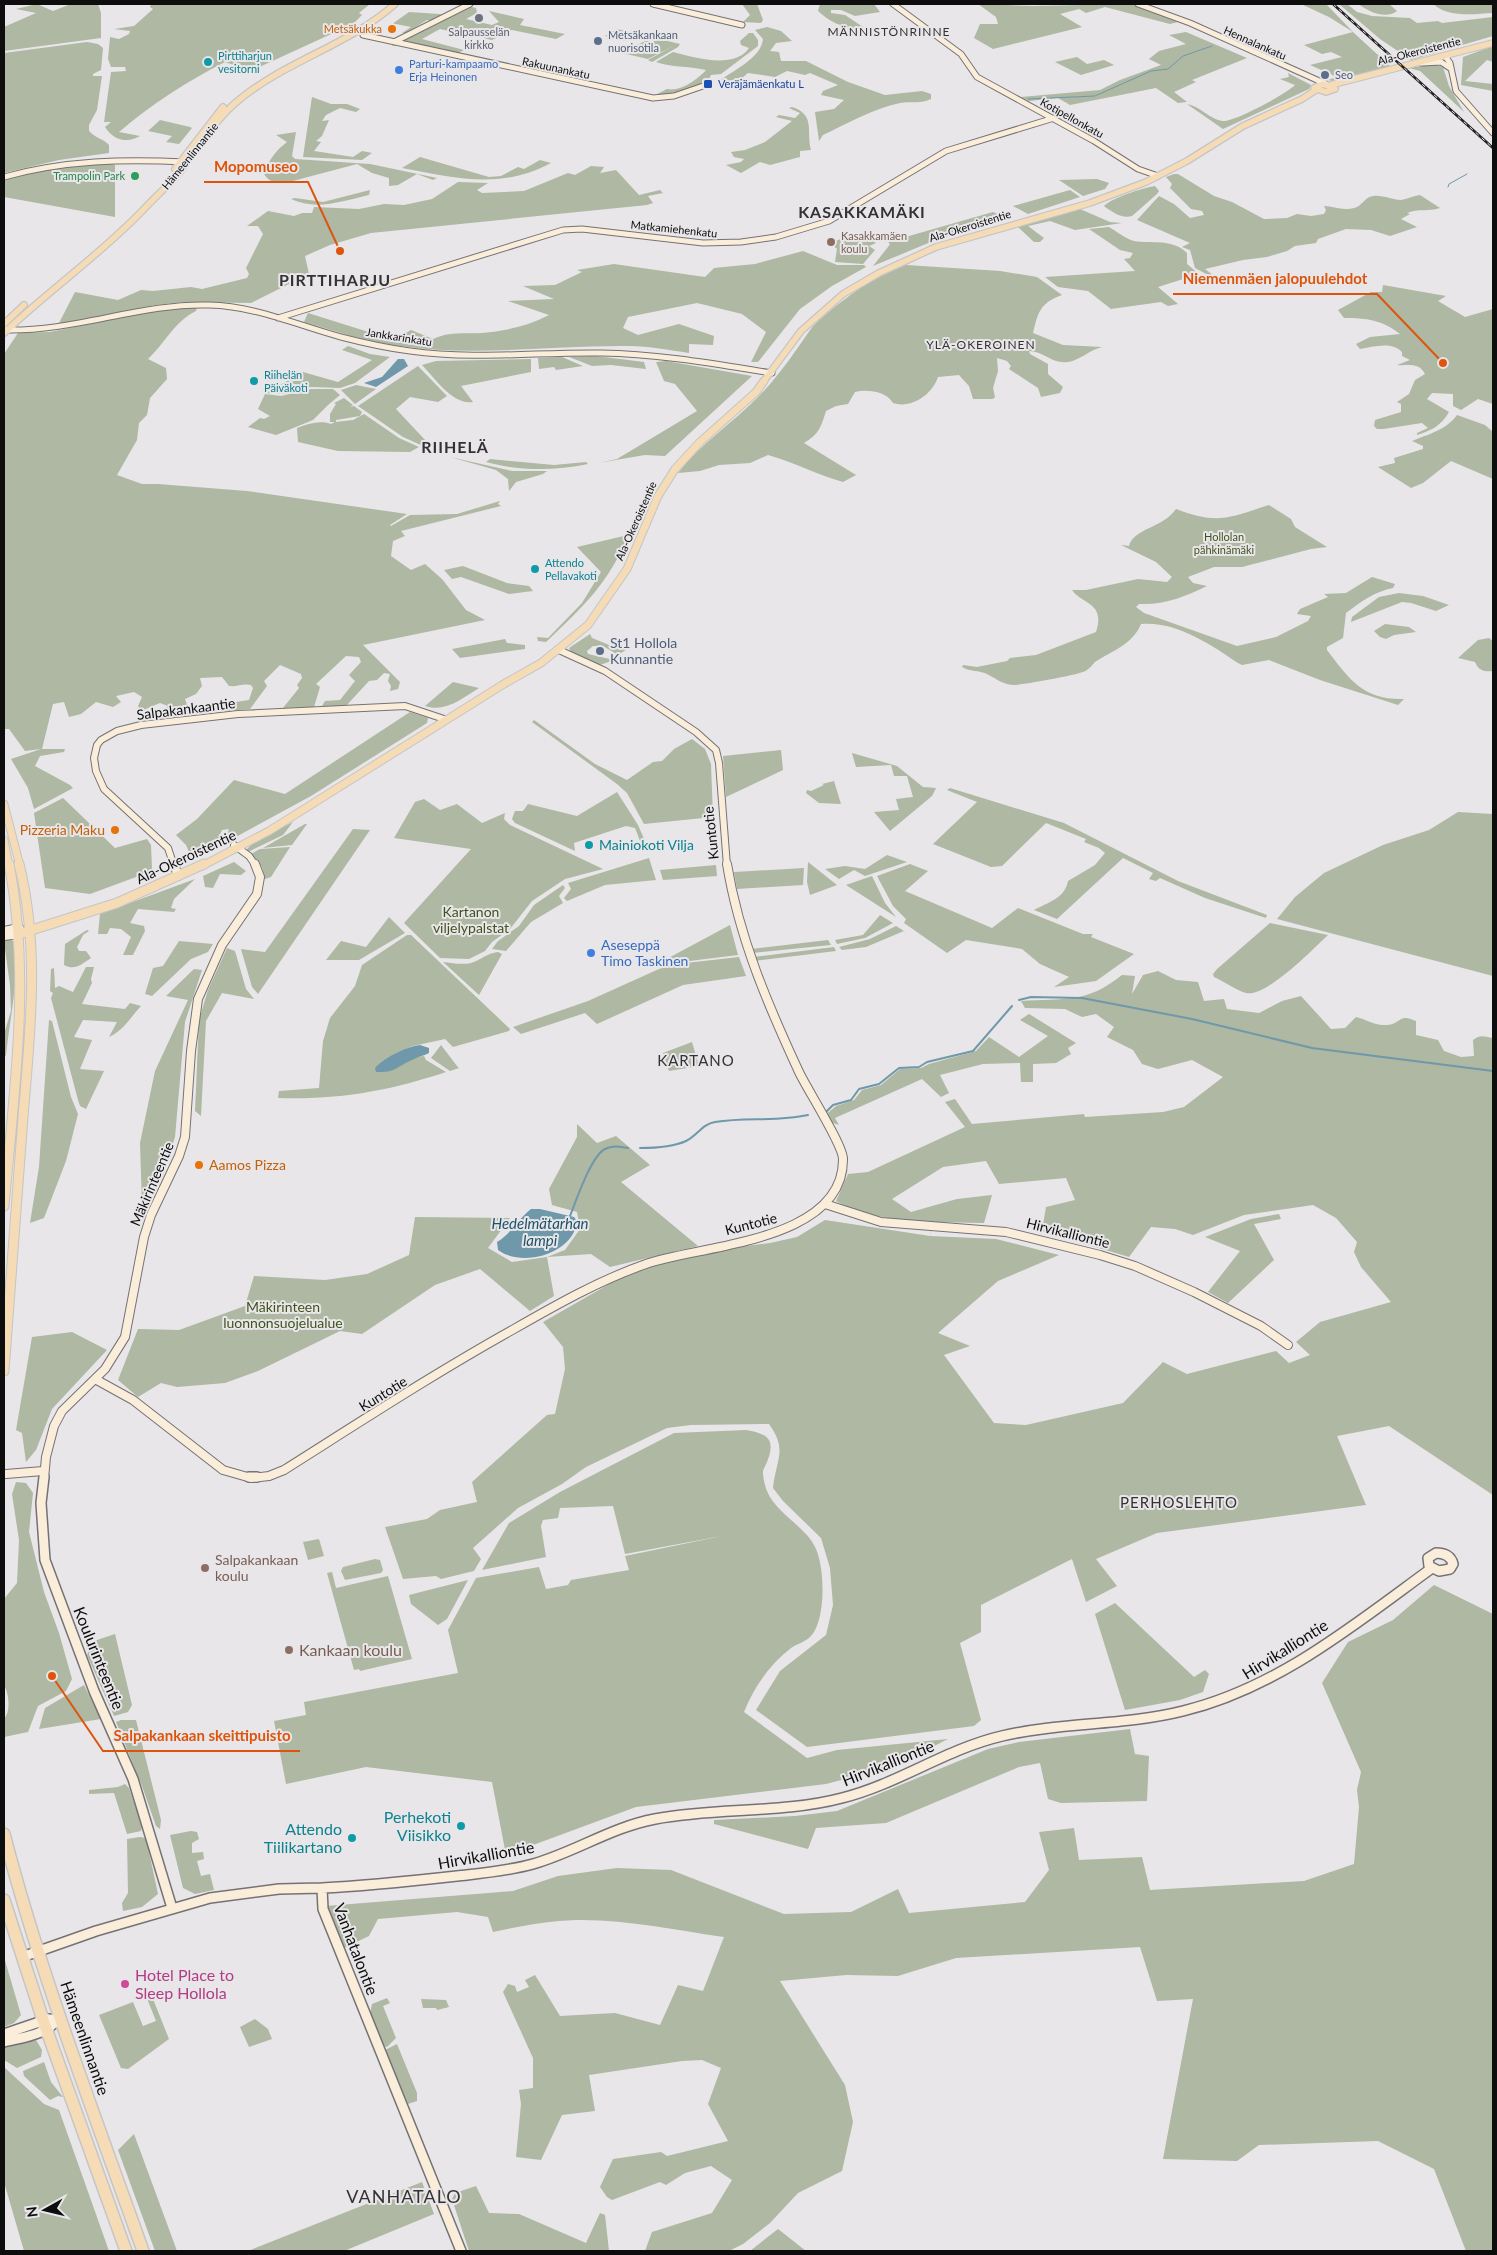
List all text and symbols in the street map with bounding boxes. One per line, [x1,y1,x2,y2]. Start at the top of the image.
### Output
marker: Salpausselän kirkko [473,12,485,24]
place label: Metsäkukka [324,22,382,35]
marker: Metsäkukka [386,23,398,35]
street label: Hennalankatu [1222,23,1288,62]
district label: MÄNNISTÖNRINNE [827,24,951,39]
place label: Salpausselän kirkko [448,25,510,51]
place label: Metsäkankaan nuorisotila [608,28,678,54]
street label: Ala-Okeroistentie [1376,34,1462,67]
marker: Metsäkankaan nuorisotila [592,35,604,47]
place label: Pirttiharjun vesitorni [218,49,272,75]
street label: Rakuunankatu [521,54,591,81]
marker: Pirttiharjun vesitorni [202,56,214,68]
place label: Parturi-kampaamo Erja Heinonen [409,57,498,83]
marker: Parturi-kampaamo Erja Heinonen [393,64,405,76]
place label: Seo [1335,68,1353,81]
marker: Seo [1319,69,1331,81]
place label: Veräjämäenkatu L [718,77,804,90]
marker: Veräjämäenkatu L [702,78,714,90]
street label: Kotipellonkatu [1038,95,1106,140]
street label: Hämeenlinnantie [159,120,221,192]
callout: Mopomuseo [204,152,308,182]
text: Mopomuseo [214,157,298,175]
place label: Trampolin Park [53,169,125,182]
marker: Trampolin Park [129,170,141,182]
district label: KASAKKAMÄKI [798,202,926,221]
street label: Ala-Okeroistentie [927,207,1013,244]
street label: Matkamiehenkatu [630,217,718,240]
place label: Kasakkamäen koulu [841,229,907,255]
marker: Kasakkamäen koulu [825,236,837,248]
callout: Niemenmäen jalopuulehdot [1173,264,1377,294]
text: Niemenmäen jalopuulehdot [1183,269,1368,287]
district label: PIRTTIHARJU [279,270,391,289]
street label: Jankkarinkatu [365,325,433,348]
district label: YLÄ-OKEROINEN [926,337,1036,352]
place label: Riihelän Päiväkoti [264,368,308,394]
marker: Riihelän Päiväkoti [248,375,260,387]
district label: RIIHELÄ [421,437,489,456]
street label: Ala-Okeroistentie [612,479,659,562]
park label: Hollolan pähkinämäki [1194,530,1255,556]
place label: Attendo Pellavakoti [545,556,597,582]
marker: Attendo Pellavakoti [529,563,541,575]
place label: St1 Hollola Kunnantie [610,634,677,667]
marker: St1 Hollola Kunnantie [594,645,606,657]
street label: Salpakankaantie [136,694,236,723]
street label: Kuntotie [699,806,722,860]
place label: Pizzeria Maku [20,821,105,838]
marker: Pizzeria Maku [109,824,121,836]
street label: Ala-Okeroistentie [133,826,238,887]
place label: Mainiokoti Vilja [599,836,694,853]
marker: Mainiokoti Vilja [583,839,595,851]
park label: Kartanon viljelypalstat [433,903,509,936]
place label: Aseseppä Timo Taskinen [601,936,688,969]
marker: Aseseppä Timo Taskinen [585,947,597,959]
district label: KARTANO [657,1051,735,1069]
street label: Mäkirinteentie [126,1139,177,1228]
place label: Aamos Pizza [209,1156,286,1173]
marker: Aamos Pizza [193,1159,205,1171]
street label: Kuntotie [723,1209,779,1238]
water label: Hedelmätarhan lampi [491,1214,589,1249]
street label: Hirvikalliontie [1025,1214,1112,1251]
park label: Mäkirinteen luonnonsuojelualue [223,1298,343,1331]
street label: Kuntotie [356,1372,410,1415]
district label: PERHOSLEHTO [1120,1493,1238,1511]
place label: Salpakankaan koulu [215,1551,298,1584]
marker: Salpakankaan koulu [199,1562,211,1574]
street label: Koulurinteentie [70,1604,129,1712]
street label: Hirvikalliontie [1238,1615,1331,1682]
place label: Kankaan koulu [299,1640,402,1659]
marker: Kankaan koulu [283,1644,295,1656]
callout: Salpakankaan skeittipuisto [103,1721,300,1751]
text: Salpakankaan skeittipuisto [113,1726,291,1744]
street label: Hirvikalliontie [839,1735,937,1790]
place label: Perhekoti Viisikko [384,1807,451,1844]
place label: Attendo Tiilikartano [264,1819,342,1856]
marker: Perhekoti Viisikko [455,1820,467,1832]
marker: Attendo Tiilikartano [346,1832,358,1844]
street label: Hirvikalliontie [436,1837,536,1872]
street label: Vanhatalontie [330,1900,383,1997]
place label: Hotel Place to Sleep Hollola [135,1965,234,2002]
street label: Hämeenlinnantie [57,1978,114,2097]
marker: Hotel Place to Sleep Hollola [119,1978,131,1990]
north arrow [20,2185,70,2235]
district label: VANHATALO [346,2185,462,2207]
text: N [22,2205,41,2218]

